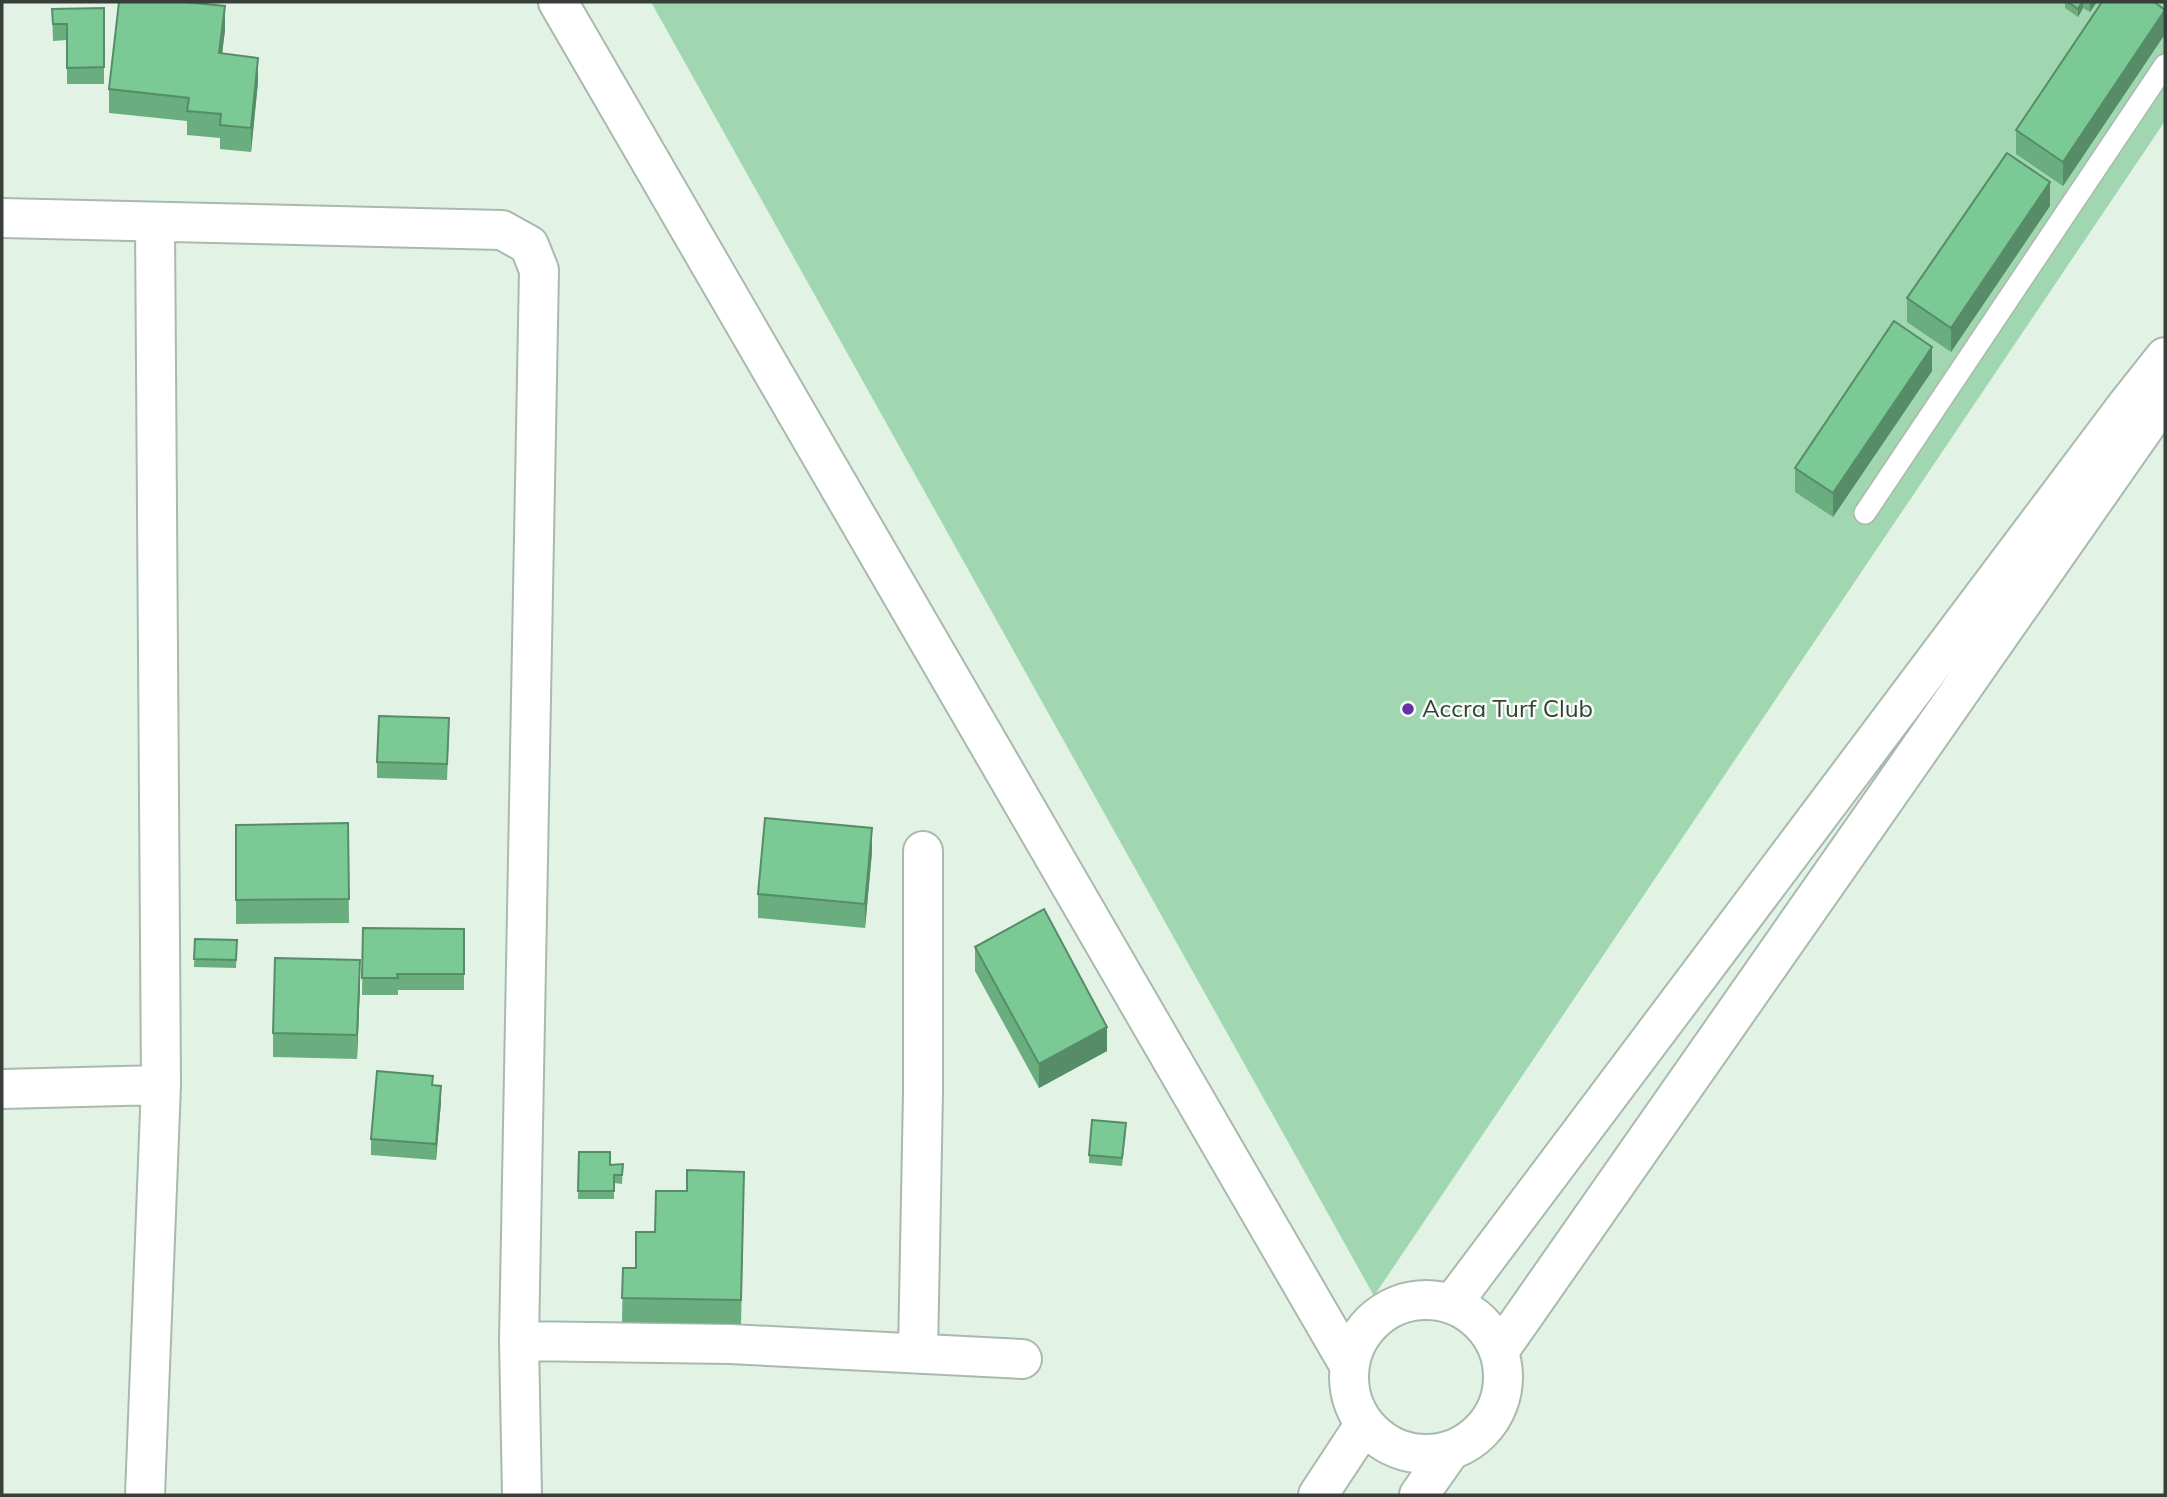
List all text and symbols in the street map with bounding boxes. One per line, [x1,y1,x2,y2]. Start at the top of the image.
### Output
place label: Accra Turf Club [1422,693,1593,723]
marker: Accra Turf Club [1400,701,1416,717]

